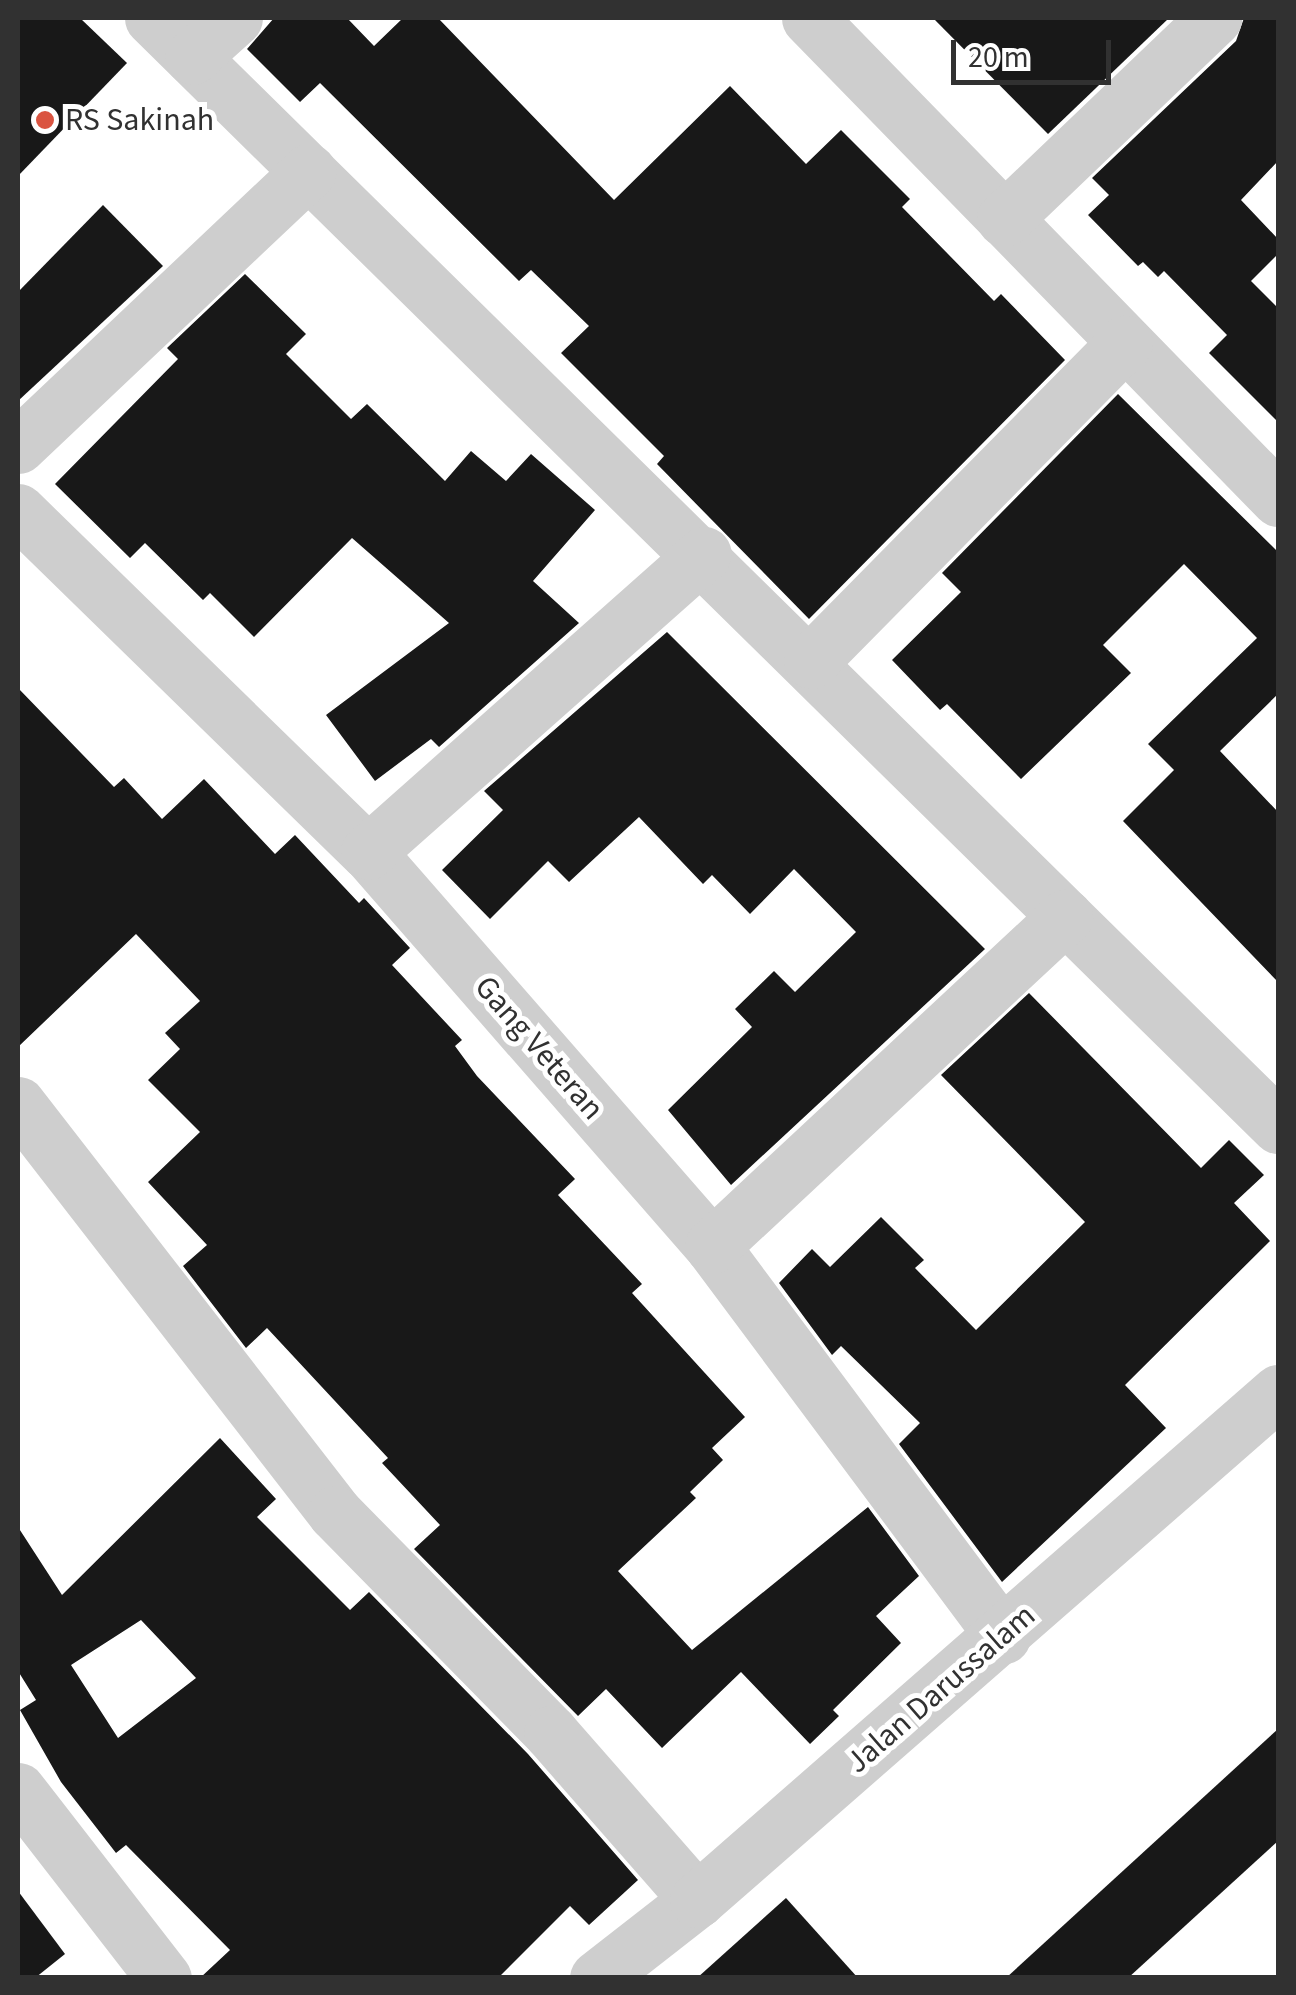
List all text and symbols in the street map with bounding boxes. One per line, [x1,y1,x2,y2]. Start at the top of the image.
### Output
scale bar [956,20,1116,82]
text: 20 m [968,36,1029,79]
place label: RS Sakinah [65,101,214,139]
marker: RS Sakinah [34,109,56,131]
street label: Gang Veteran [466,968,612,1128]
street label: Jalan Darussalam [839,1597,1043,1781]

